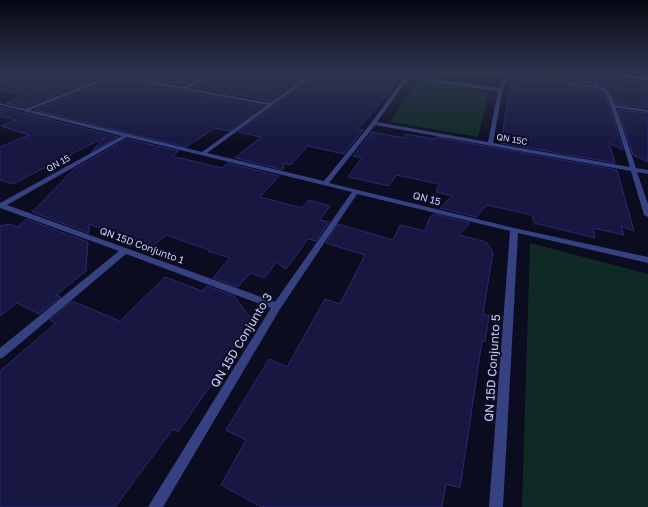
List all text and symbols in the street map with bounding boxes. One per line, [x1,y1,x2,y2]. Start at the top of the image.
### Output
street label: QN 15C [496,131,528,147]
street label: QN 15 [44,152,72,174]
street label: QN 15 [412,189,442,207]
street label: QN 15D Conjunto 1 [98,224,186,266]
street label: QN 15D Conjunto 3 [207,290,275,390]
street label: QN 15D Conjunto 5 [481,314,503,422]

